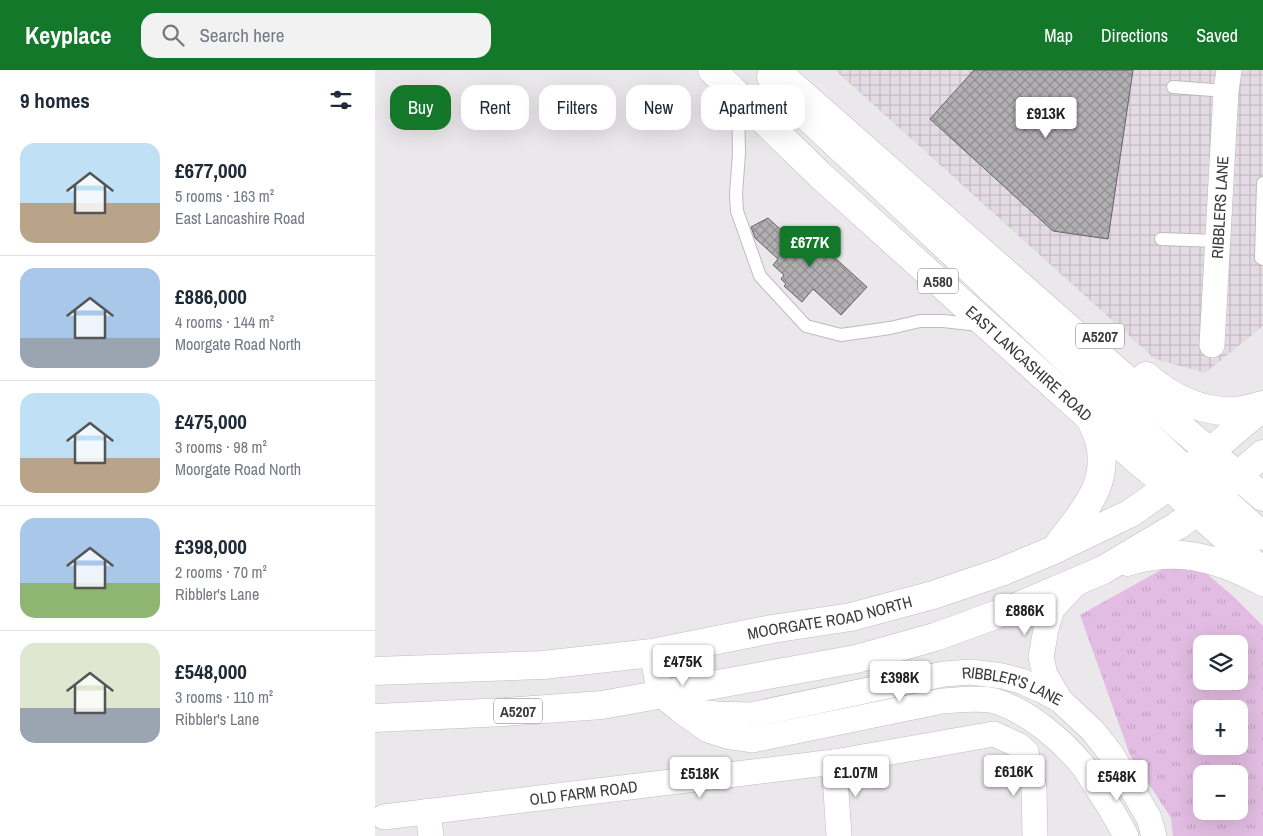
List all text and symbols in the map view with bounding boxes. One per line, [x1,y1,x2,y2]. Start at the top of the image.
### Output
search box [141,13,491,58]
text: Keyplace [25,19,111,51]
icon: search [159,21,187,49]
text: Search here [199,22,284,48]
text: Map [1044,23,1073,48]
text: Directions [1101,23,1168,48]
text: Saved [1196,23,1238,48]
chip: Buy [390,85,451,130]
chip: Rent [461,85,529,130]
chip: Filters [539,85,616,130]
chip: New [626,85,691,130]
chip: Apartment [701,85,805,130]
text: 9 homes [20,86,90,115]
icon: filters [327,86,355,114]
pin: £913K [1011,97,1081,139]
text: £913K [1027,102,1065,124]
street label: RIBBLERS LANE [1206,155,1233,259]
text: £677,000 [175,156,247,185]
icon: home [60,163,120,223]
text: 5 rooms · 163 m² [175,185,274,207]
text: East Lancashire Road [175,207,305,229]
pin: £677K [775,226,845,268]
text: £677K [791,231,829,253]
road number: A580 [918,268,958,294]
text: £886,000 [175,282,247,311]
icon: home [60,288,120,348]
street label: EAST LANCASHIRE ROAD [961,300,1097,426]
text: 4 rooms · 144 m² [175,311,274,333]
road number: A5207 [1076,324,1124,348]
text: Moorgate Road North [175,333,301,355]
text: £475,000 [175,407,247,436]
icon: home [60,413,120,473]
text: 3 rooms · 98 m² [175,436,267,458]
text: Moorgate Road North [175,458,301,480]
text: £398,000 [175,532,247,561]
icon: home [60,538,120,598]
text: 2 rooms · 70 m² [175,561,267,583]
text: Ribbler's Lane [175,583,259,605]
street label: MOORGATE ROAD NORTH [745,590,914,645]
pin: £886K [990,594,1060,636]
text: £886K [1006,599,1044,621]
map controls [1193,635,1248,820]
button: layers [1193,635,1248,690]
pin: £475K [648,644,718,687]
text: £475K [664,650,702,672]
text: £548,000 [175,657,247,686]
pin: £398K [865,660,935,703]
street label: RIBBLER'S LANE [961,661,1067,711]
icon: home [60,663,120,723]
text: £398K [881,666,919,688]
text: 3 rooms · 110 m² [175,686,273,708]
road number: A5207 [494,698,542,724]
button: + [1193,700,1248,755]
text: Ribbler's Lane [175,708,259,730]
pin: £616K [979,754,1049,797]
pin: £518K [665,756,735,799]
pin: £1.07M [815,756,897,798]
text: £616K [995,760,1033,782]
pin: £548K [1082,760,1152,802]
text: £1.07M [834,761,878,783]
text: £518K [681,762,719,784]
text: £548K [1098,765,1136,787]
button: − [1193,765,1248,820]
street label: OLD FARM ROAD [528,775,639,810]

